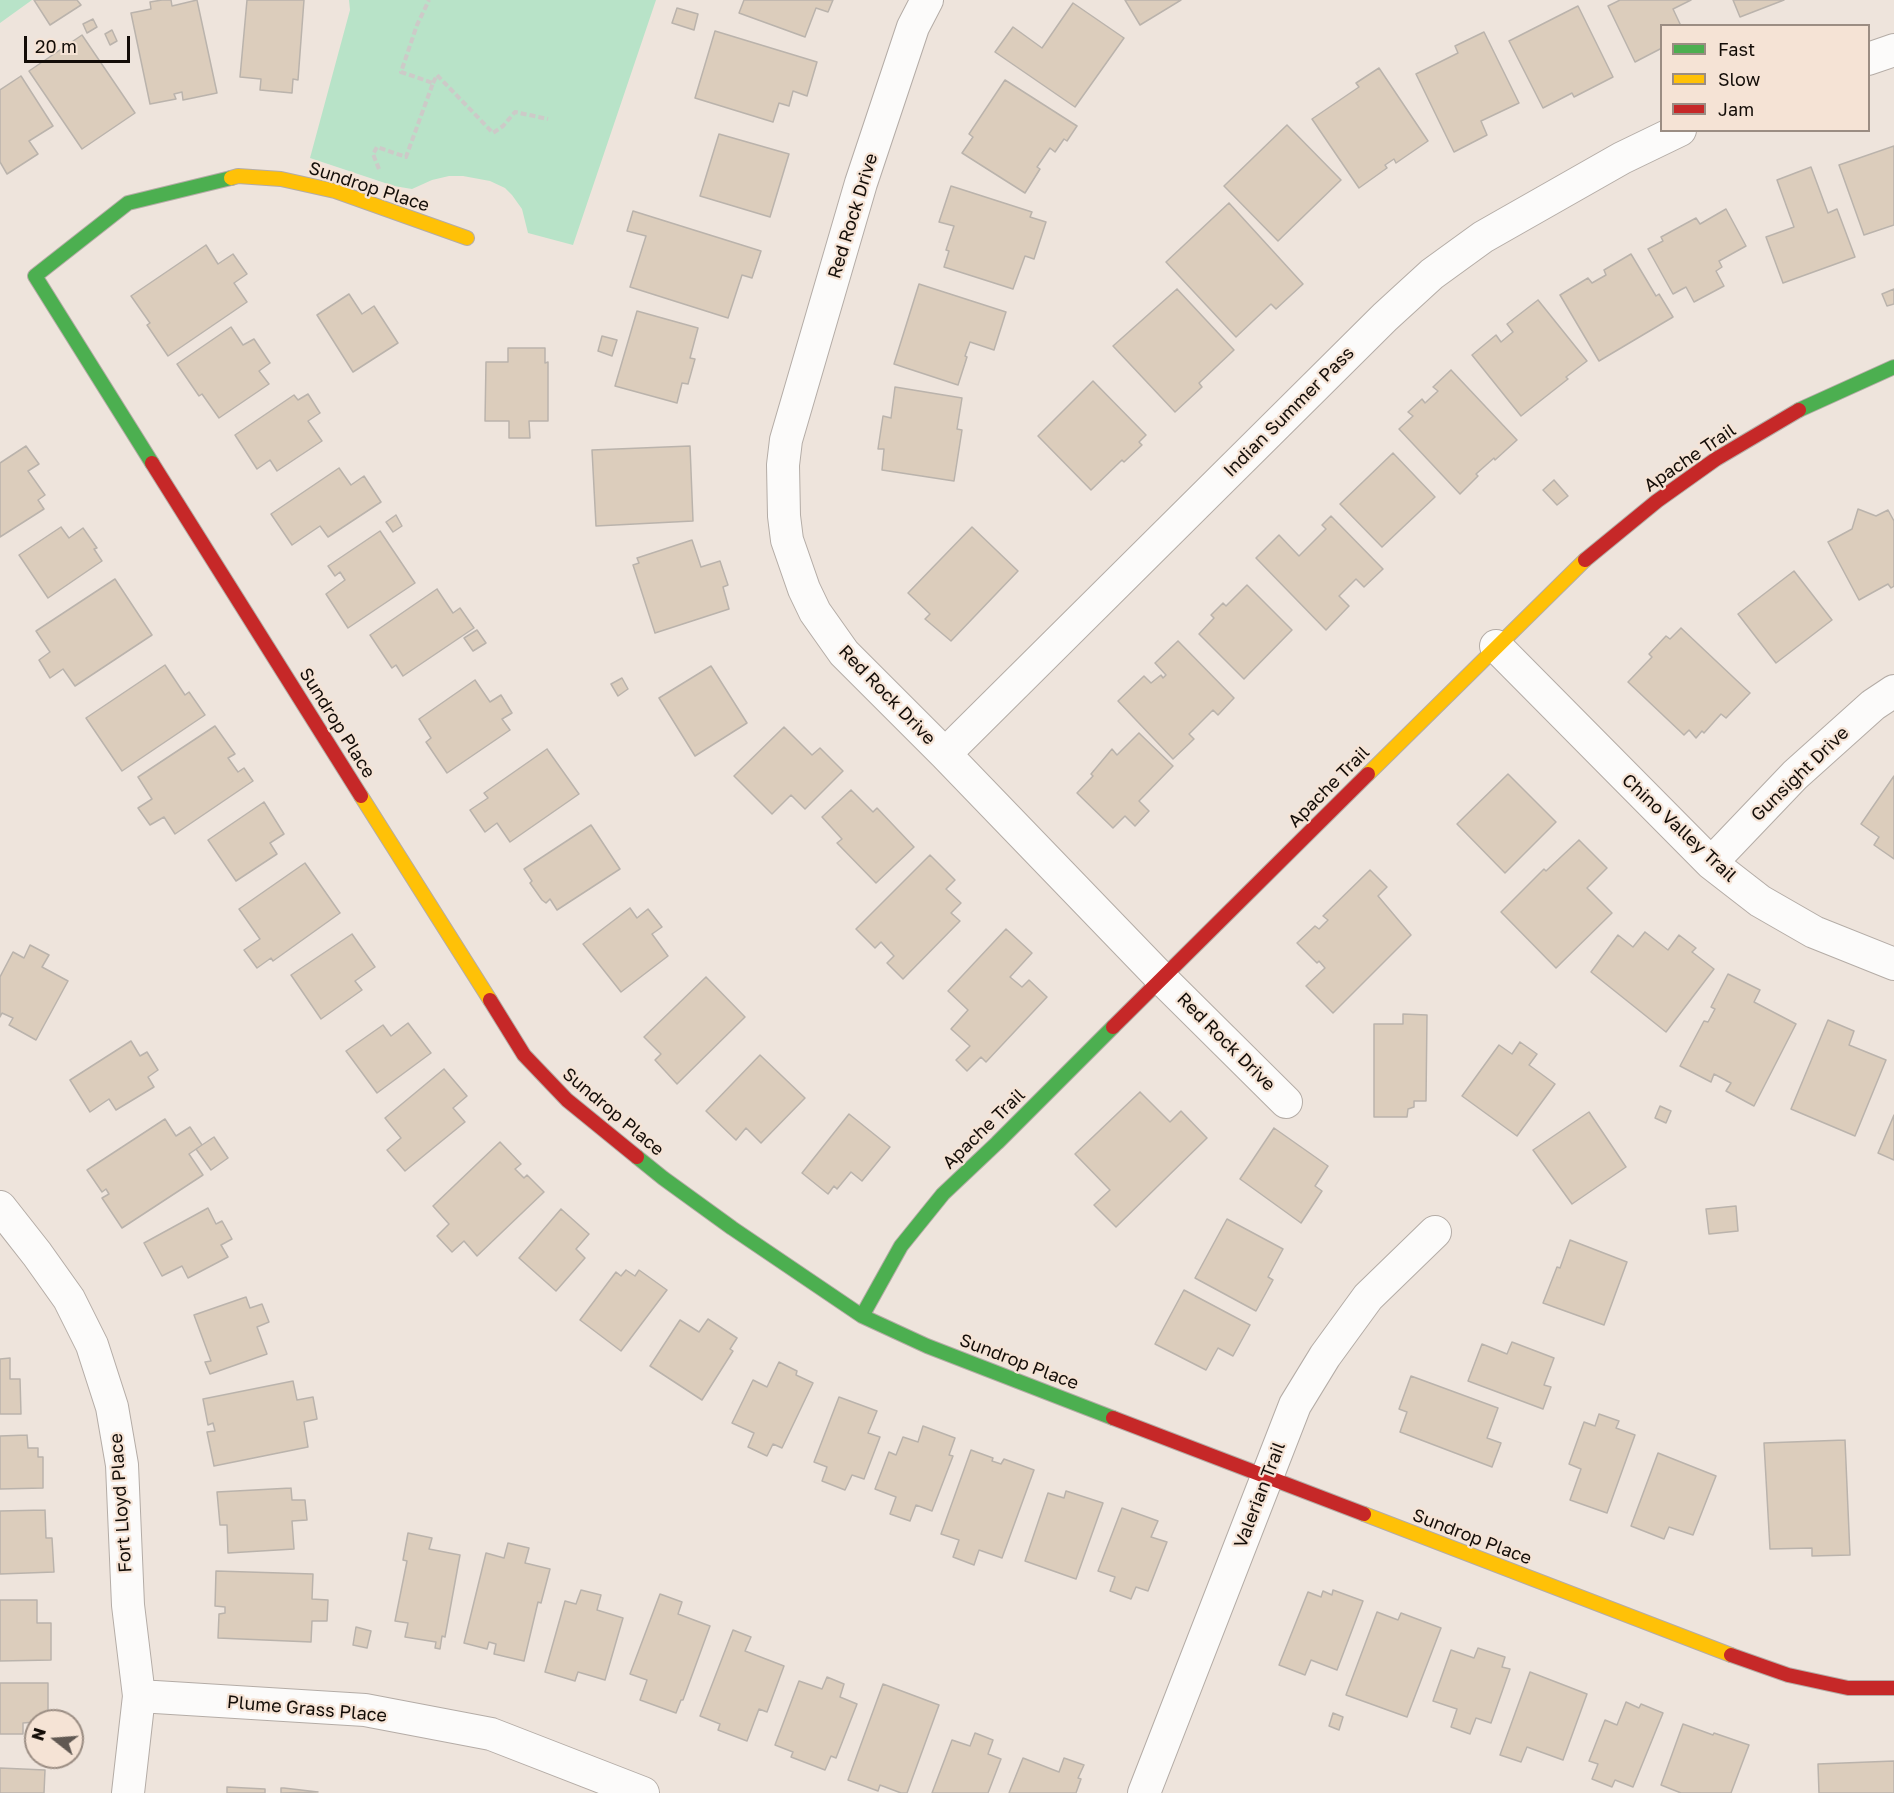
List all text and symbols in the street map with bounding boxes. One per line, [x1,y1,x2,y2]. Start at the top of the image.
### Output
scale bar [27,24,134,62]
legend [1660,24,1870,132]
text: 20 m [35,35,77,57]
text: Fast [1718,38,1755,60]
text: Slow [1718,68,1760,90]
text: Jam [1718,98,1754,120]
street label: Red Rock Drive [824,151,882,281]
street label: Sundrop Place [306,157,432,217]
street label: Indian Summer Pass [1219,342,1359,482]
street label: Apache Trail [1640,419,1740,497]
street label: Red Rock Drive [834,641,940,749]
street label: Sundrop Place [295,664,379,782]
street label: Gunsight Drive [1747,722,1853,826]
street label: Apache Trail [1284,742,1374,832]
street label: Chino Valley Trail [1617,769,1741,887]
street label: Red Rock Drive [1172,988,1280,1096]
street label: Sundrop Place [558,1063,668,1161]
street label: Apache Trail [938,1084,1030,1174]
street label: Sundrop Place [956,1329,1082,1395]
street label: Fort Lloyd Place [105,1433,137,1573]
street label: Valerian Trail [1230,1439,1290,1551]
street label: Sundrop Place [1409,1504,1535,1570]
street label: Plume Grass Place [226,1691,388,1727]
north arrow [24,1709,84,1769]
text: N [27,1726,50,1743]

